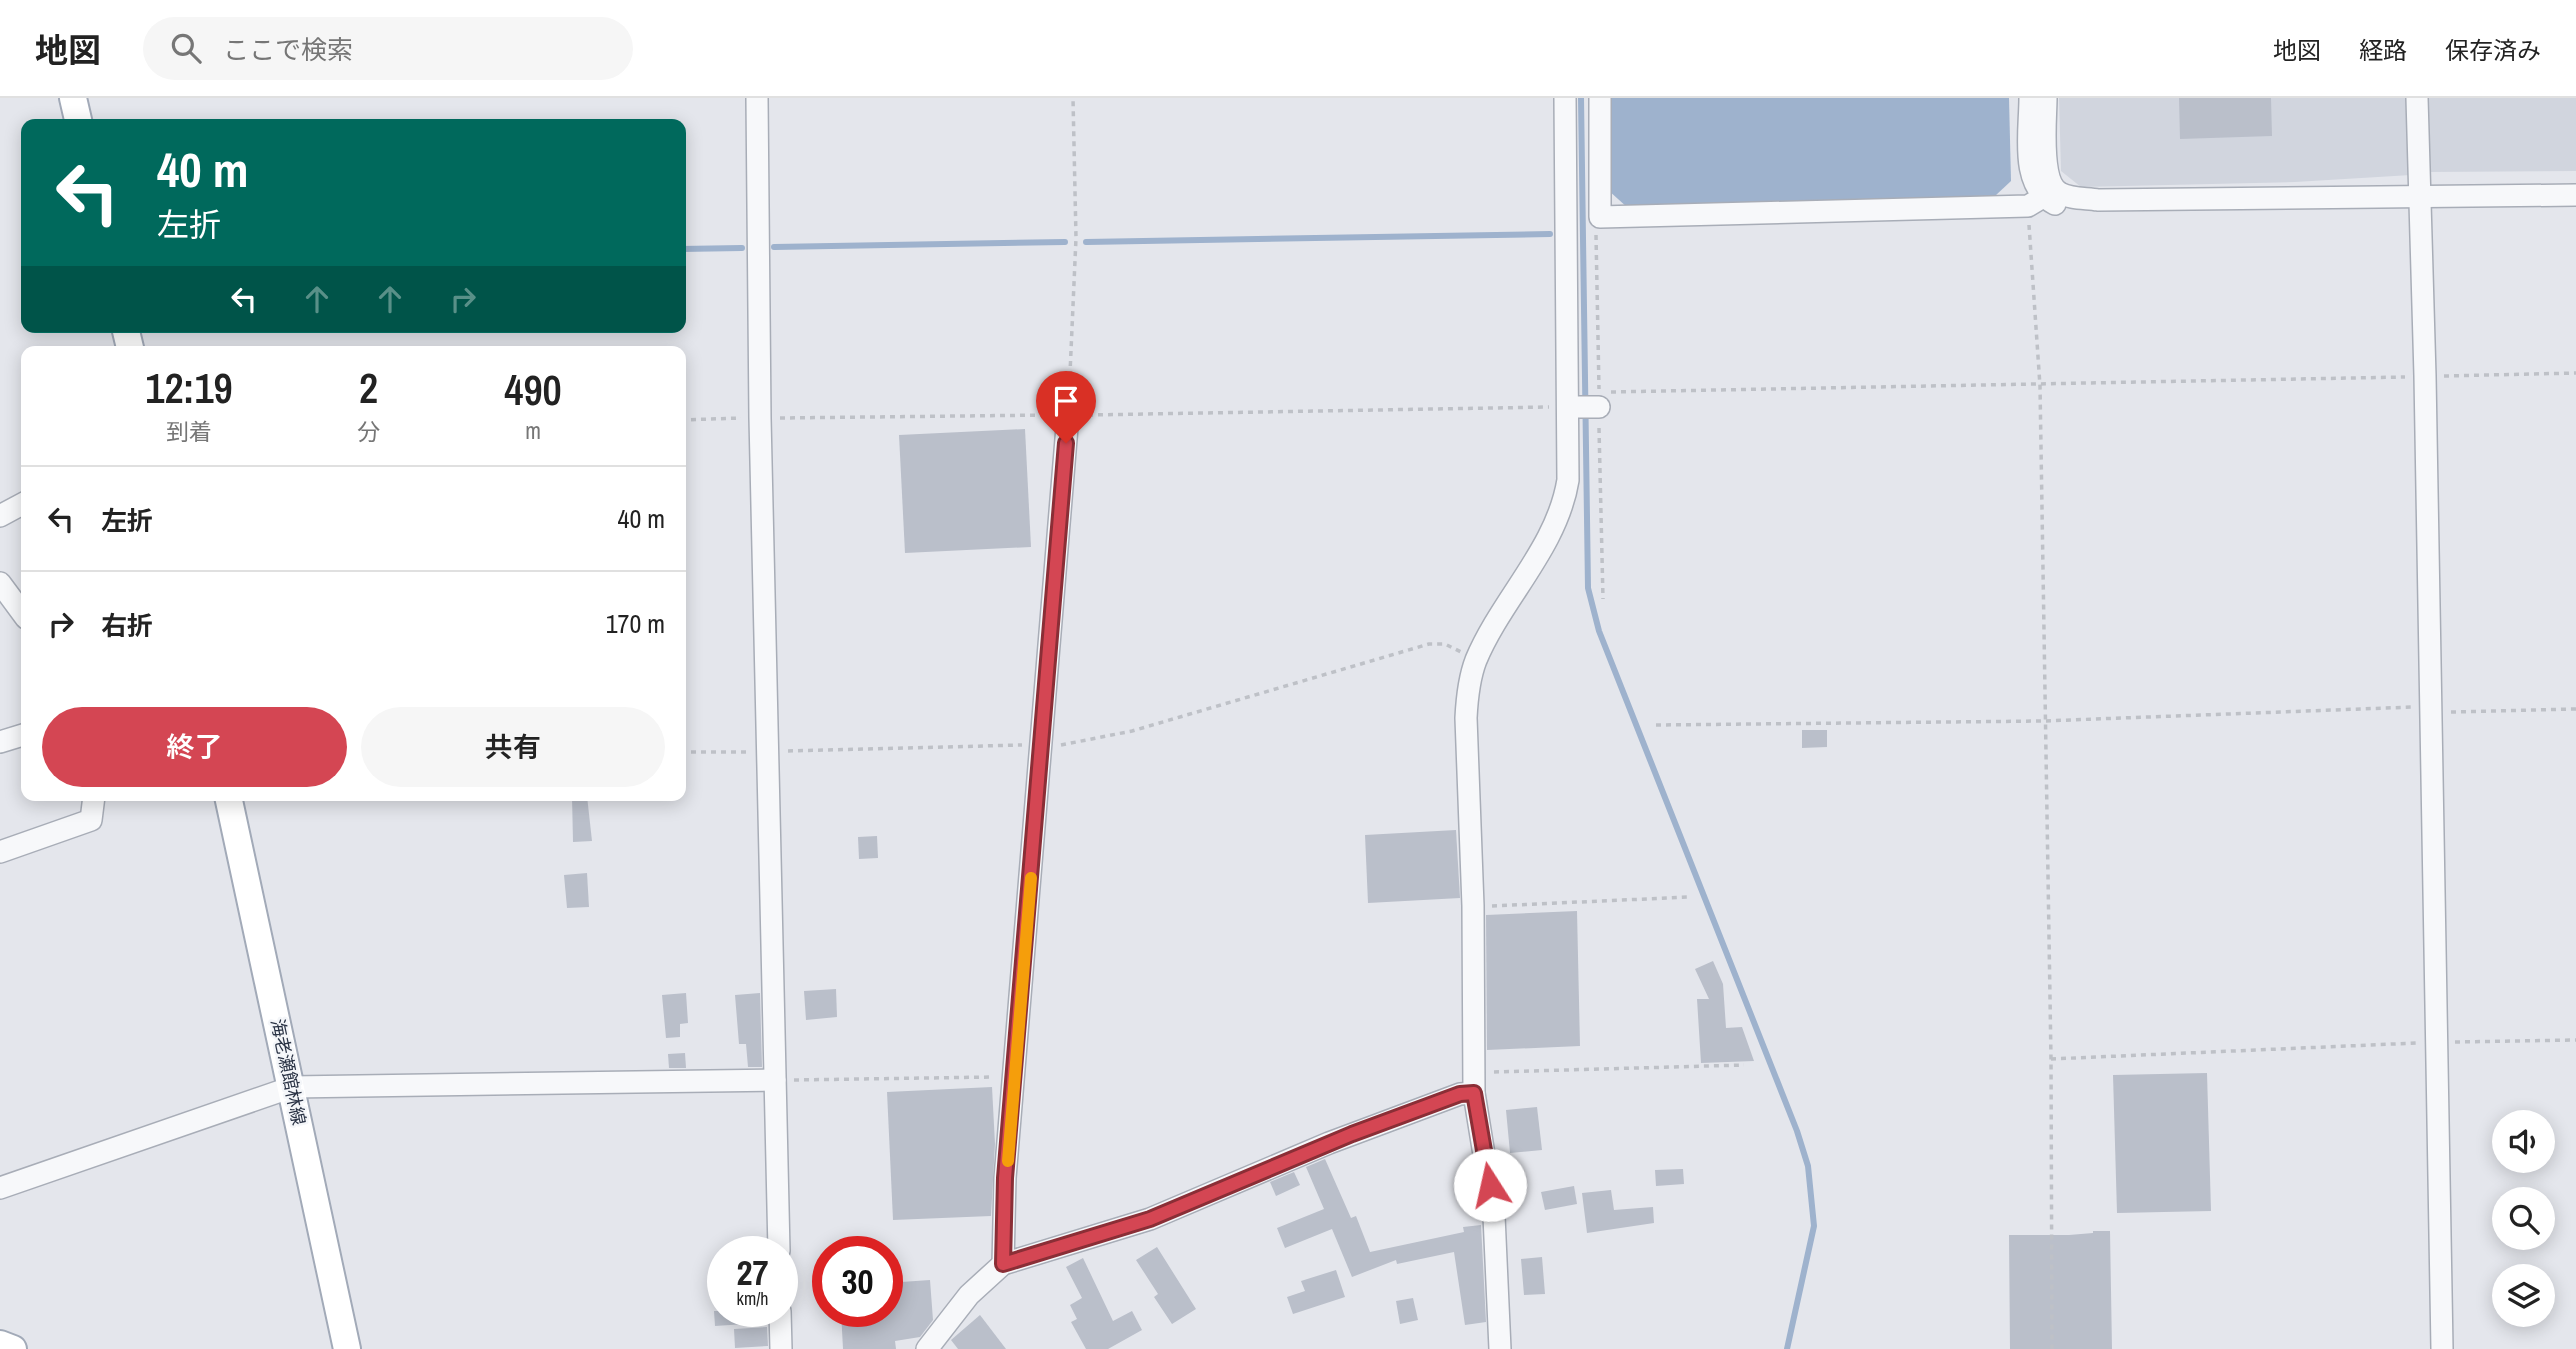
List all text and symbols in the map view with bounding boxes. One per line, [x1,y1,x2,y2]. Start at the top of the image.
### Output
search box [143,17,633,80]
text: 地図 [35,28,101,72]
icon: search [167,29,205,67]
text: ここで検索 [223,32,353,67]
text: 地図 [2273,34,2321,66]
text: 経路 [2359,34,2407,66]
text: 保存済み [2445,34,2541,66]
text: 40 m [157,136,249,202]
icon: left [42,147,133,238]
text: 左折 [157,203,221,246]
icon: left [225,280,263,318]
icon: ahead [298,280,336,318]
icon: ahead [371,280,409,318]
icon: right [444,280,482,318]
text: 12:19 [145,360,233,416]
text: 2 [359,360,378,416]
text: 490 [504,362,562,418]
pin [1036,371,1096,443]
icon: arrive [1047,382,1085,420]
text: m [525,415,541,446]
text: 到着 [166,416,212,447]
text: 分 [357,416,380,447]
icon: left [42,500,80,538]
text: 40 m [618,501,665,536]
text: 左折 [101,503,153,538]
icon: right [42,605,80,643]
text: 170 m [606,606,665,641]
text: 右折 [101,608,153,643]
button: 終了 [42,707,347,787]
button: 共有 [361,707,665,787]
street label: 海老瀬館林線 [265,1016,312,1127]
map controls [2492,1110,2555,1327]
button: sound [2492,1110,2555,1173]
position arrow [1453,1148,1527,1222]
button: search [2492,1187,2555,1250]
speed limit sign: 30 [812,1236,903,1327]
text: 27 [737,1249,768,1296]
button: layers [2492,1264,2555,1327]
text: km/h [737,1286,769,1311]

